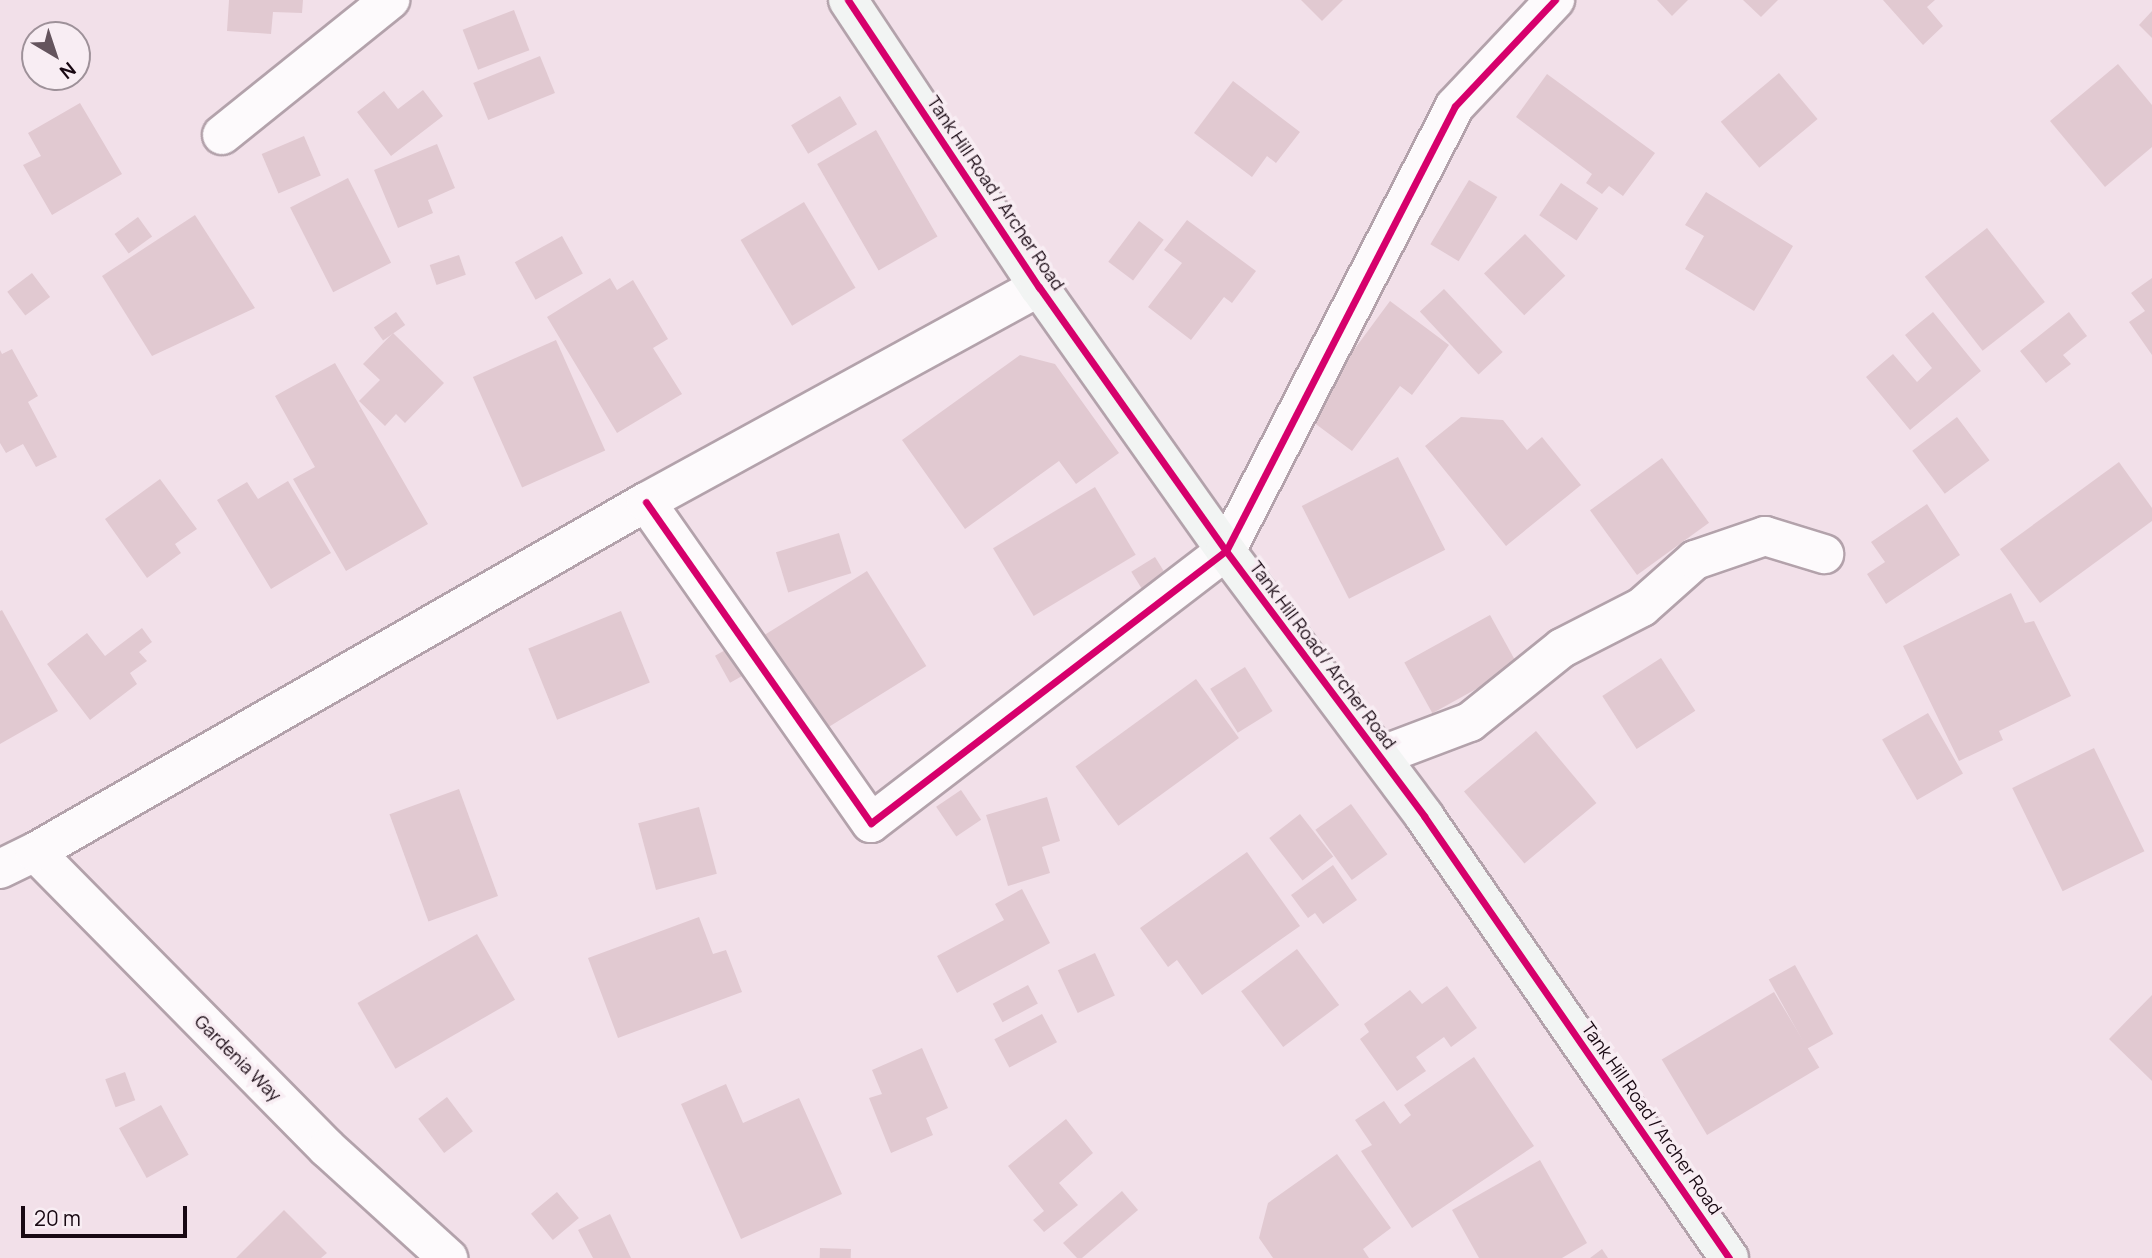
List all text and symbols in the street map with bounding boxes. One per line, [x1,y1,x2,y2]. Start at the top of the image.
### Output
north arrow [21,21,91,91]
text: N [54,56,81,85]
street label: Tank Hill Road / Archer Road [923,92,1069,294]
street label: Tank Hill Road / Archer Road [1245,557,1401,753]
street label: Gardenia Way [190,1010,286,1106]
street label: Tank Hill Road / Archer Road [1577,1018,1727,1218]
scale bar [24,1192,191,1236]
text: 20 m [34,1204,81,1232]

